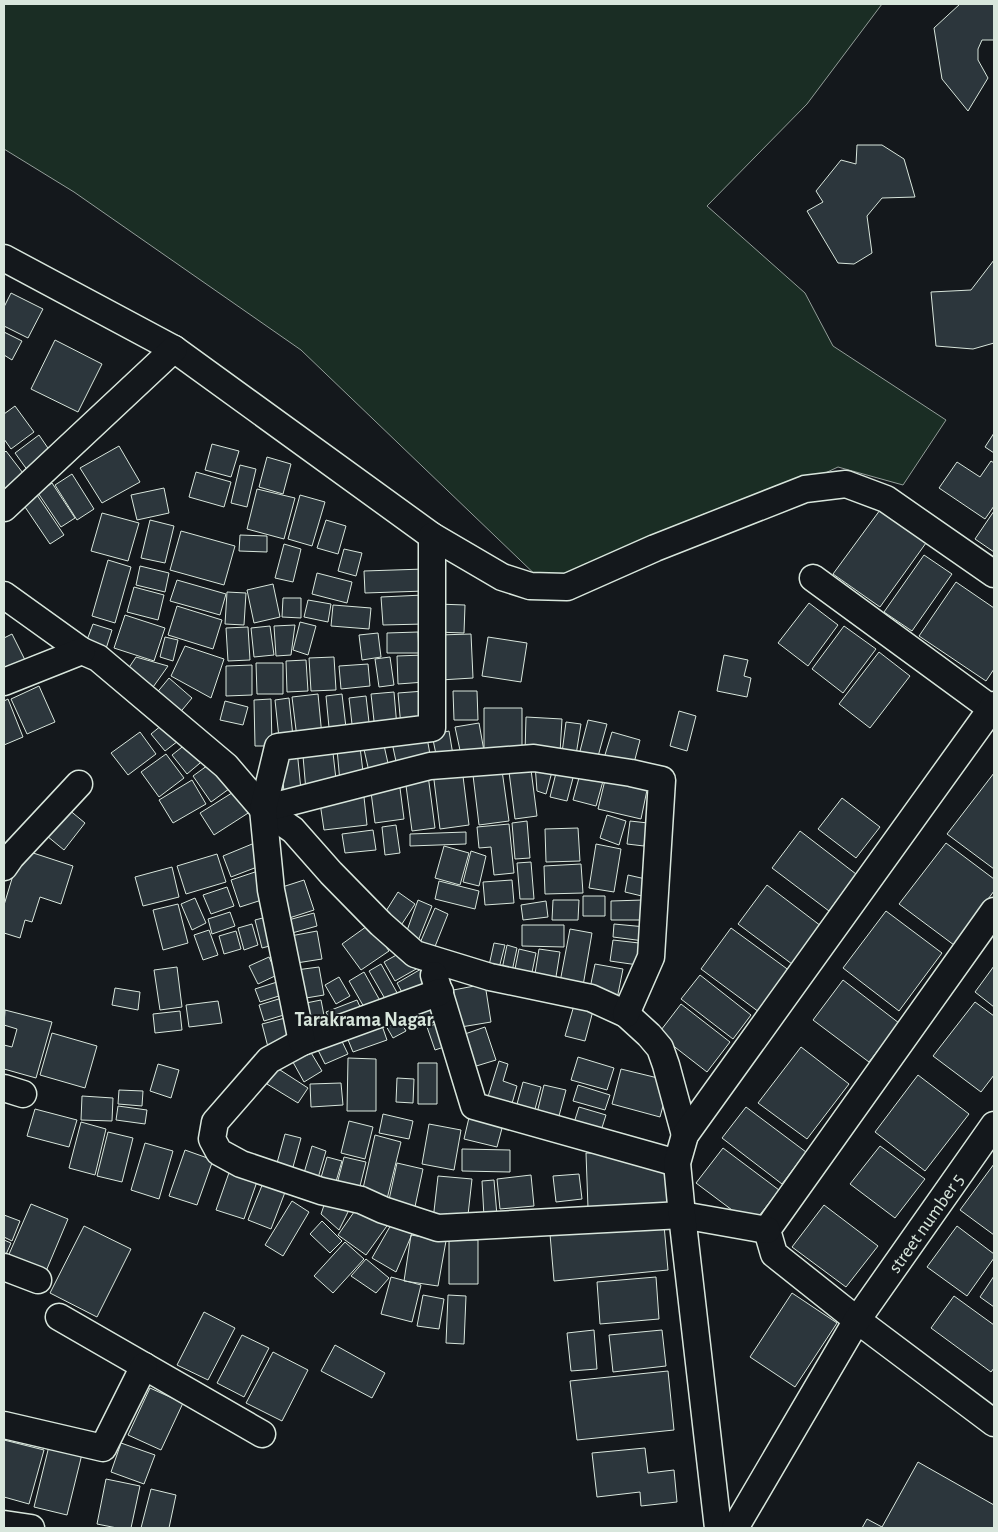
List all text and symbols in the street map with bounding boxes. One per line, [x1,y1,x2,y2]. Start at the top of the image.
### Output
district label: Tarakrama Nagar [294,1010,434,1030]
street label: street number 5 [885,1171,968,1277]

